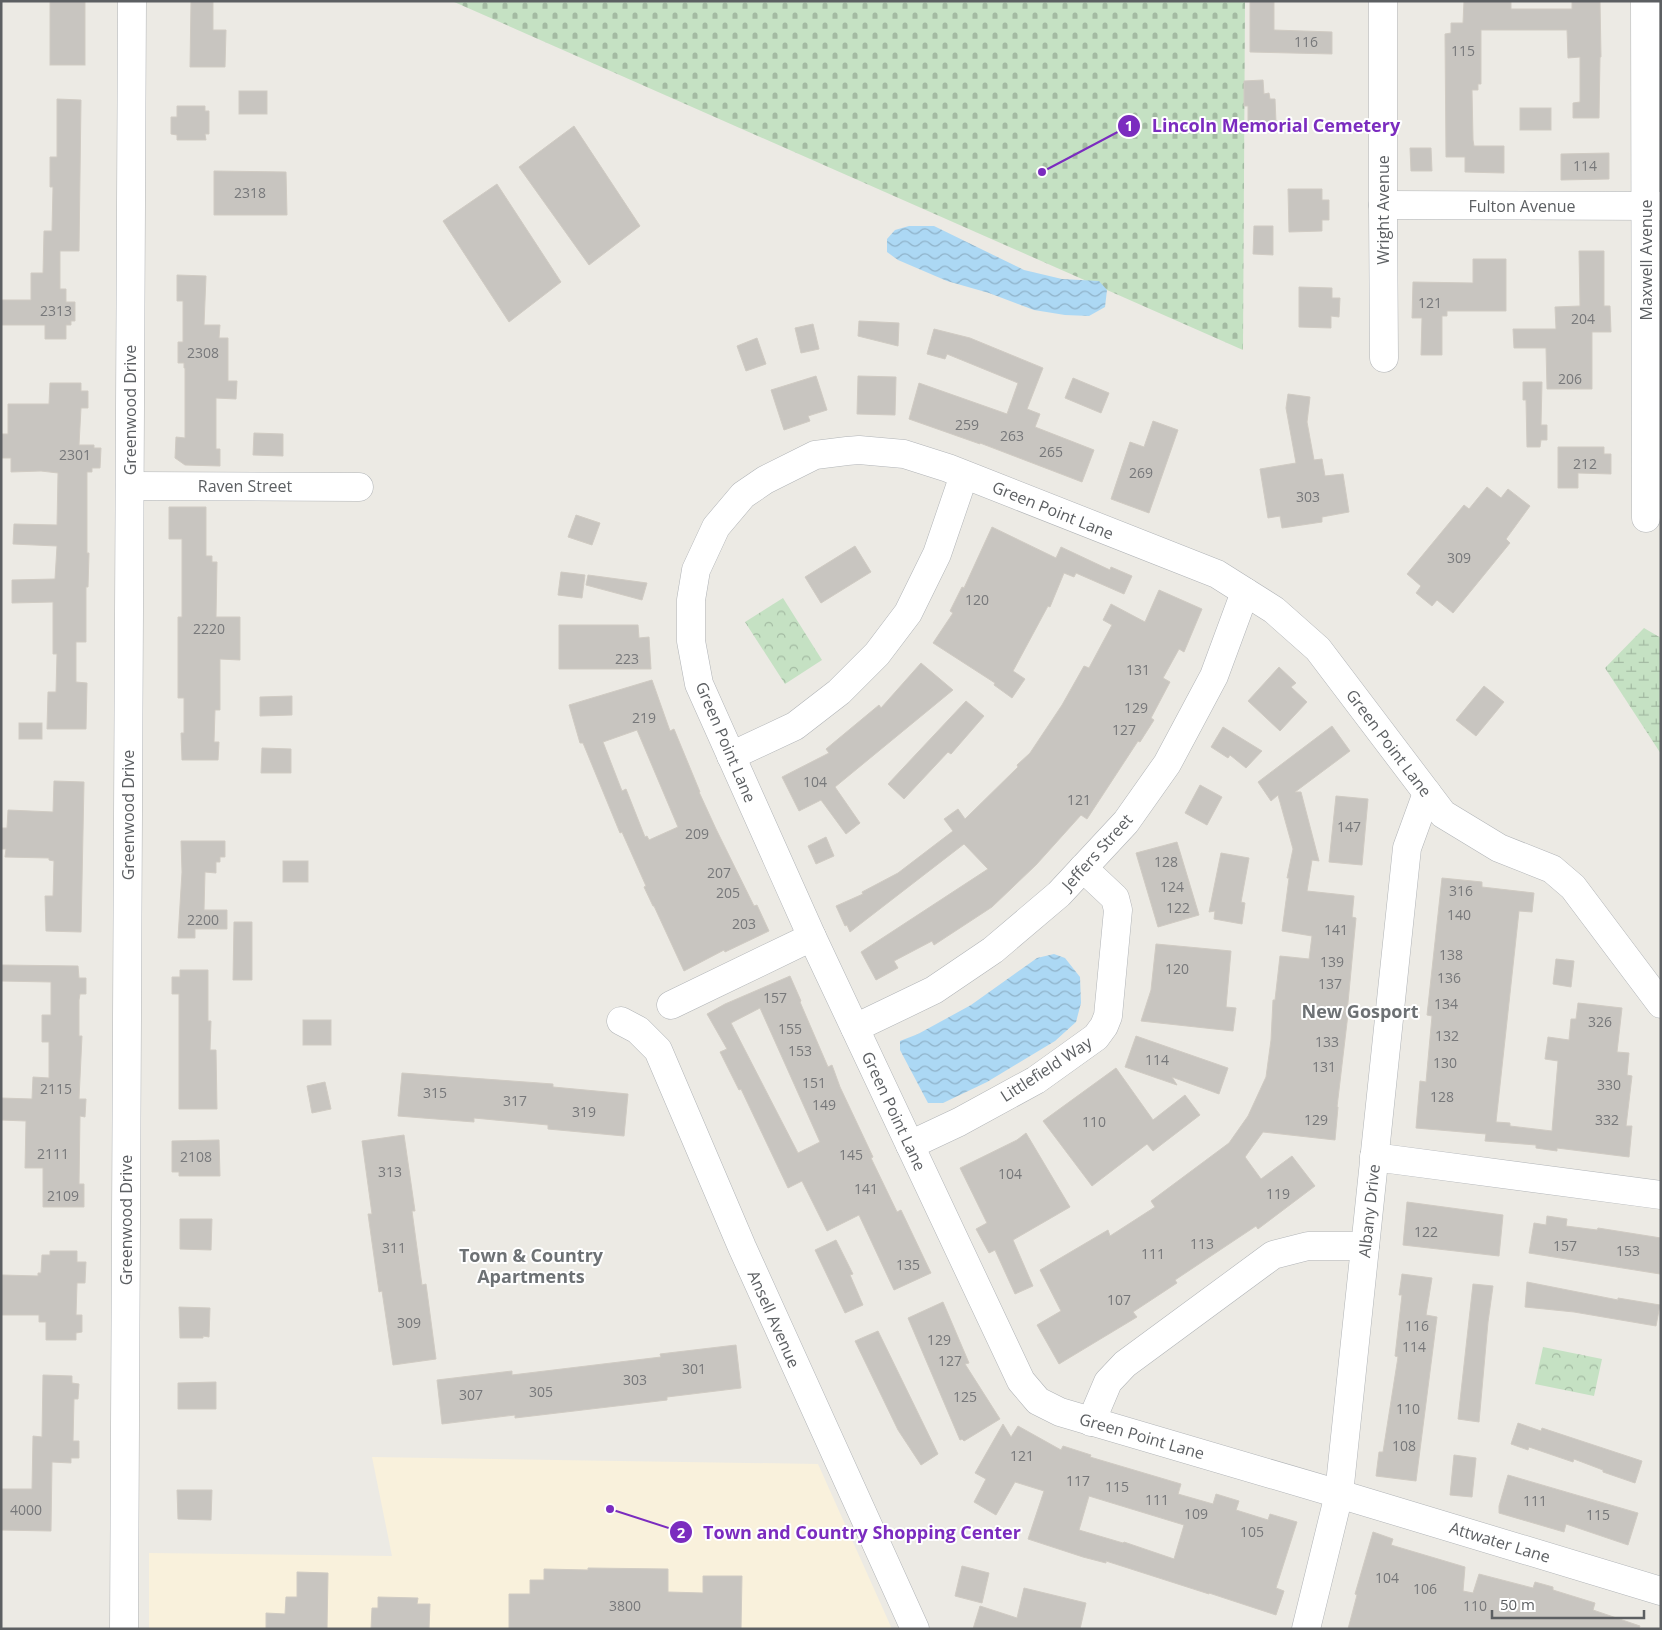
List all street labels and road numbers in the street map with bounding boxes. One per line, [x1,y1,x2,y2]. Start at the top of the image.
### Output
street label: Wright Avenue [1372,155,1394,265]
street label: Fulton Avenue [1468,195,1576,217]
street label: Maxwell Avenue [1635,200,1657,320]
street label: Greenwood Drive [119,345,141,475]
street label: Raven Street [198,475,292,497]
street label: Green Point Lane [989,476,1117,544]
street label: Green Point Lane [691,678,761,806]
street label: Green Point Lane [1341,685,1437,801]
street label: Greenwood Drive [117,750,139,880]
street label: Jeffers Street [1055,809,1138,897]
street label: Littlefield Way [996,1031,1097,1107]
street label: Green Point Lane [857,1048,931,1174]
street label: Greenwood Drive [115,1155,137,1285]
street label: Albany Drive [1353,1163,1385,1259]
street label: Ansell Avenue [743,1267,805,1371]
street label: Green Point Lane [1077,1408,1207,1464]
street label: Attwater Lane [1447,1516,1553,1568]

